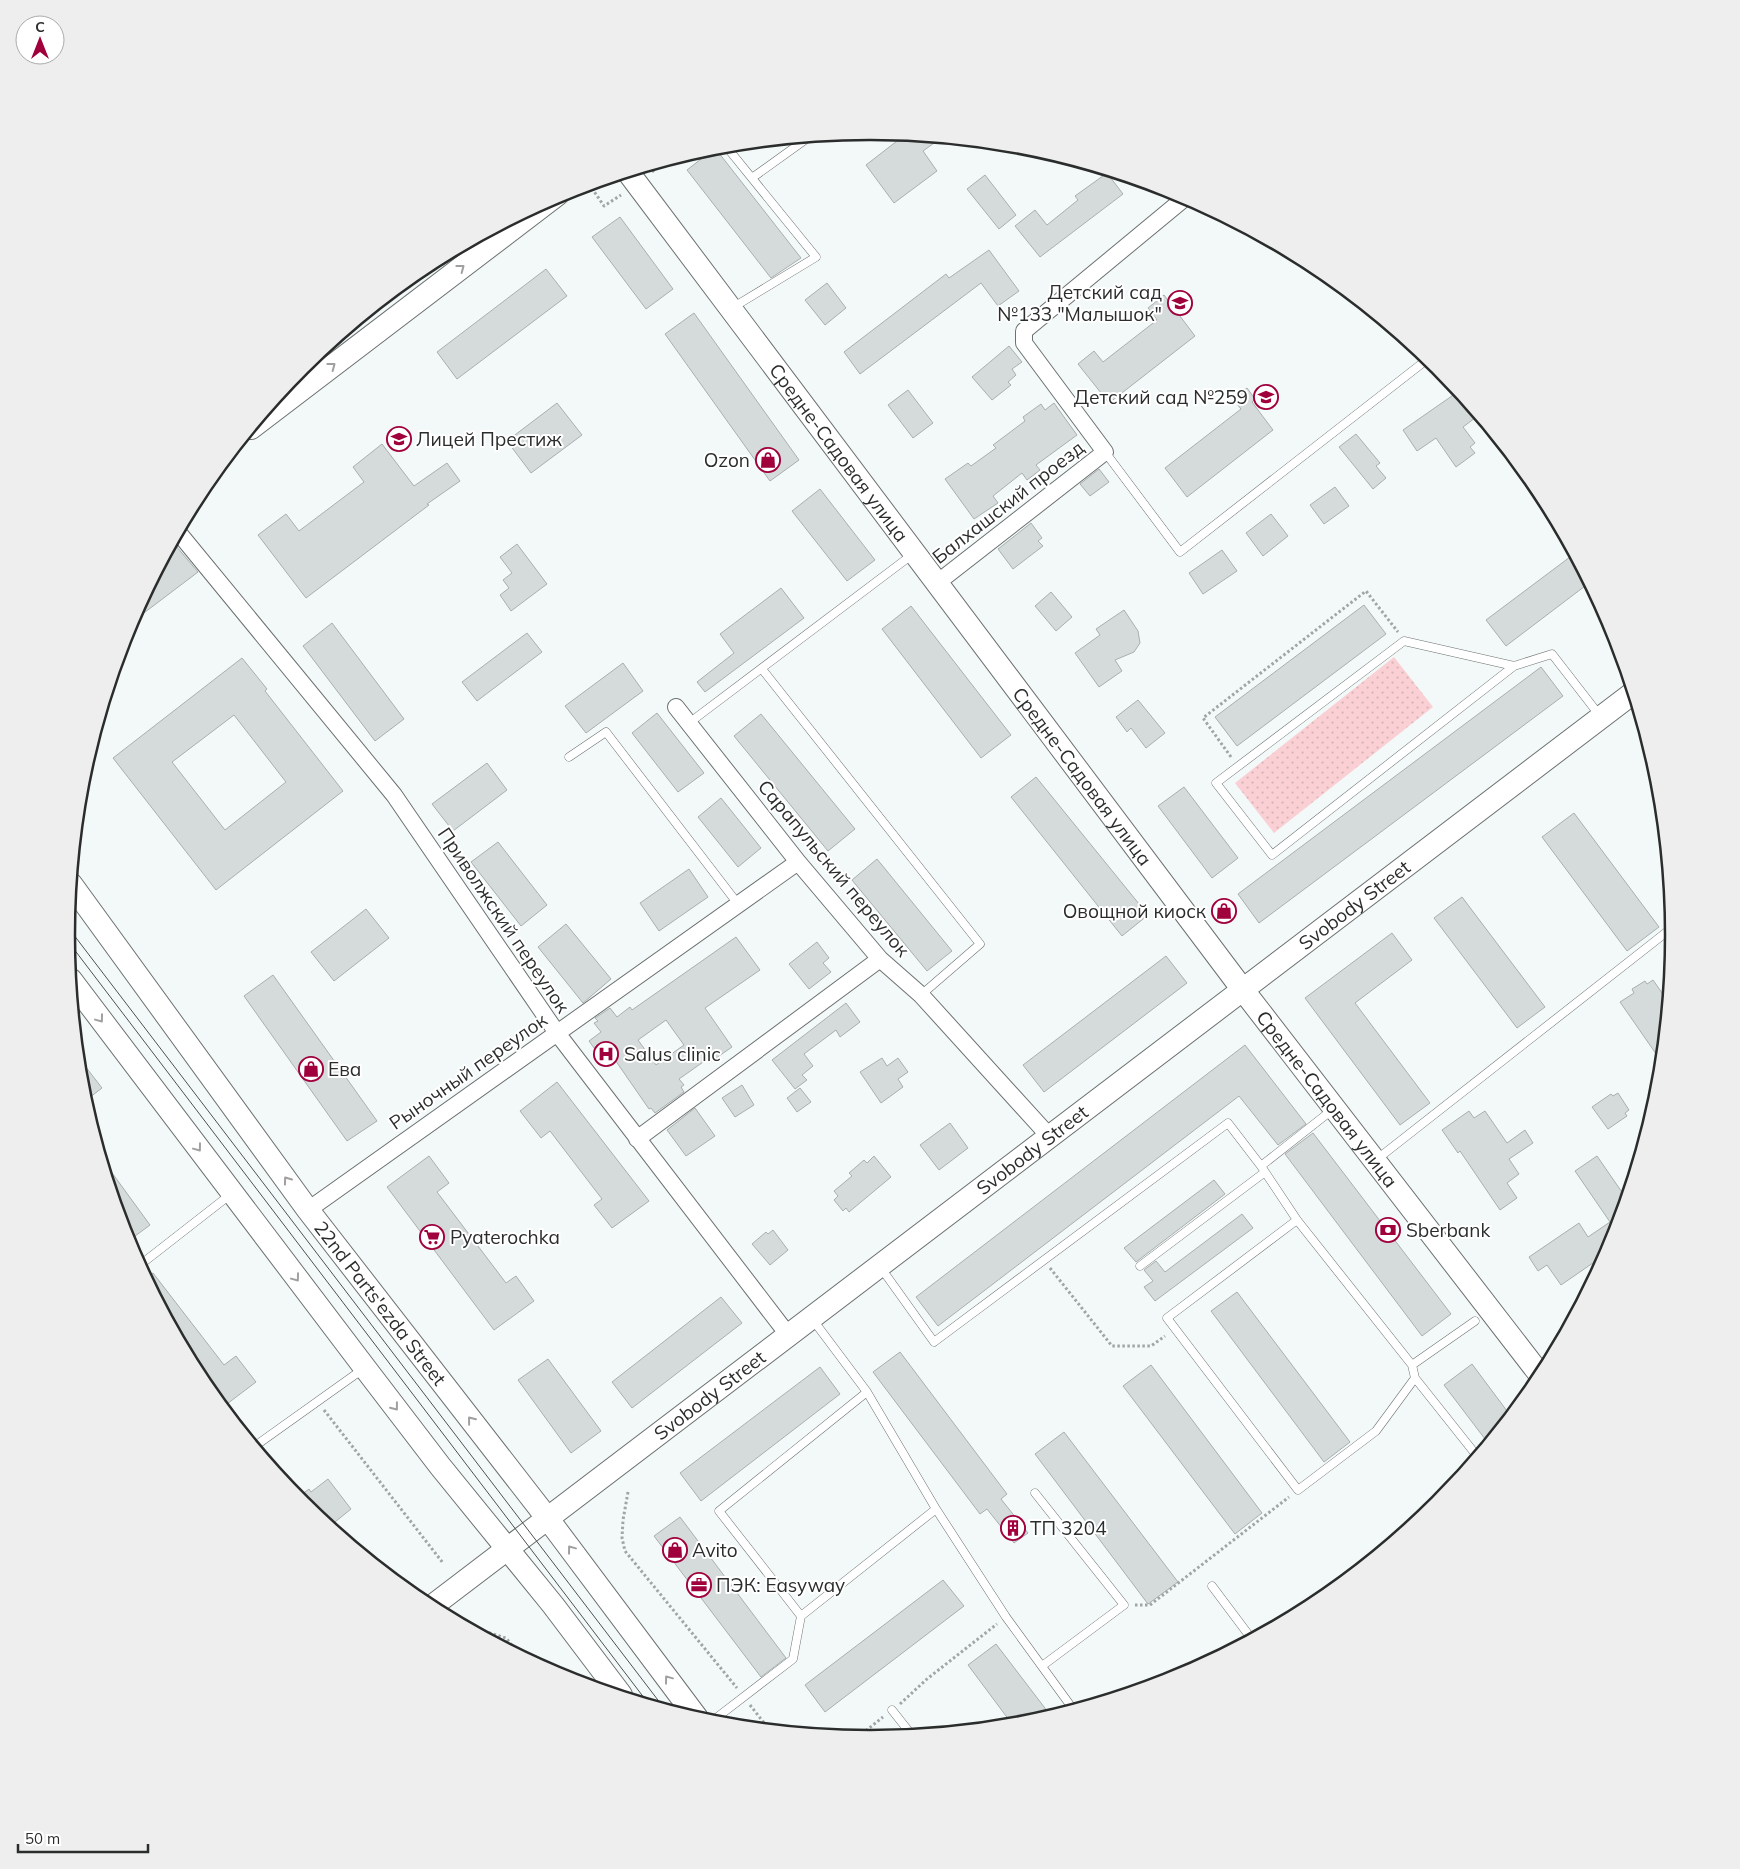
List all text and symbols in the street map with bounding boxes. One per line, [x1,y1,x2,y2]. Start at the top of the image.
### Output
north arrow [15,15,65,65]
text: С [35,18,45,36]
one-way arrow [455,265,465,274]
place label: Детский сад №133 "Малышок" [997,280,1162,326]
school or university icon: Детский сад №133 "Малышок" [1167,290,1193,316]
street label: Средне-Садовая улица [764,359,914,546]
one-way arrow [326,364,335,372]
school or university icon: Детский сад №259 [1253,384,1279,410]
place label: Детский сад №259 [1074,385,1248,409]
school or university icon: Лицей Престиж [386,426,412,452]
place label: Лицей Престиж [416,427,562,451]
street label: Балхашский проезд [927,435,1089,569]
shop icon: Ozon [755,447,781,473]
place label: Ozon [704,448,750,472]
street label: Средне-Садовая улица [1008,682,1157,870]
street label: Сарапульский переулок [753,775,916,962]
street label: Приволжский переулок [433,823,576,1018]
street label: Svobody Street [1294,855,1415,955]
shop icon: Овощной киоск [1211,898,1237,924]
place label: Овощной киоск [1063,899,1207,923]
street label: Средне-Садовая улица [1251,1006,1403,1192]
street label: Рыночный переулок [384,1007,552,1134]
one-way arrow [94,1013,103,1023]
hospital icon: Salus clinic [593,1041,619,1067]
place label: Salus clinic [624,1042,721,1066]
shop icon: Ева [298,1056,324,1082]
place label: Ева [328,1057,361,1081]
street label: Svobody Street [971,1100,1093,1200]
one-way arrow [193,1142,201,1151]
one-way arrow [284,1177,293,1186]
street label: 22nd Parts'ezda Street [309,1216,452,1390]
bank icon: Sberbank [1375,1217,1401,1243]
place label: Sberbank [1406,1218,1490,1242]
supermarket icon: Pyaterochka [419,1224,445,1250]
place label: Pyaterochka [450,1225,560,1249]
one-way arrow [291,1272,299,1281]
street label: Svobody Street [649,1345,770,1445]
one-way arrow [389,1401,397,1410]
one-way arrow [469,1417,477,1426]
building icon: ТП 3204 [1000,1515,1026,1541]
place label: ТП 3204 [1030,1516,1107,1540]
shop icon: Avito [662,1537,688,1563]
place label: Avito [692,1538,737,1562]
one-way arrow [568,1546,576,1555]
office icon: ПЭК: Easyway [686,1572,712,1598]
place label: ПЭК: Easyway [716,1573,845,1597]
one-way arrow [665,1675,674,1685]
scale bar [18,1822,148,1854]
text: 50 m [25,1829,60,1848]

